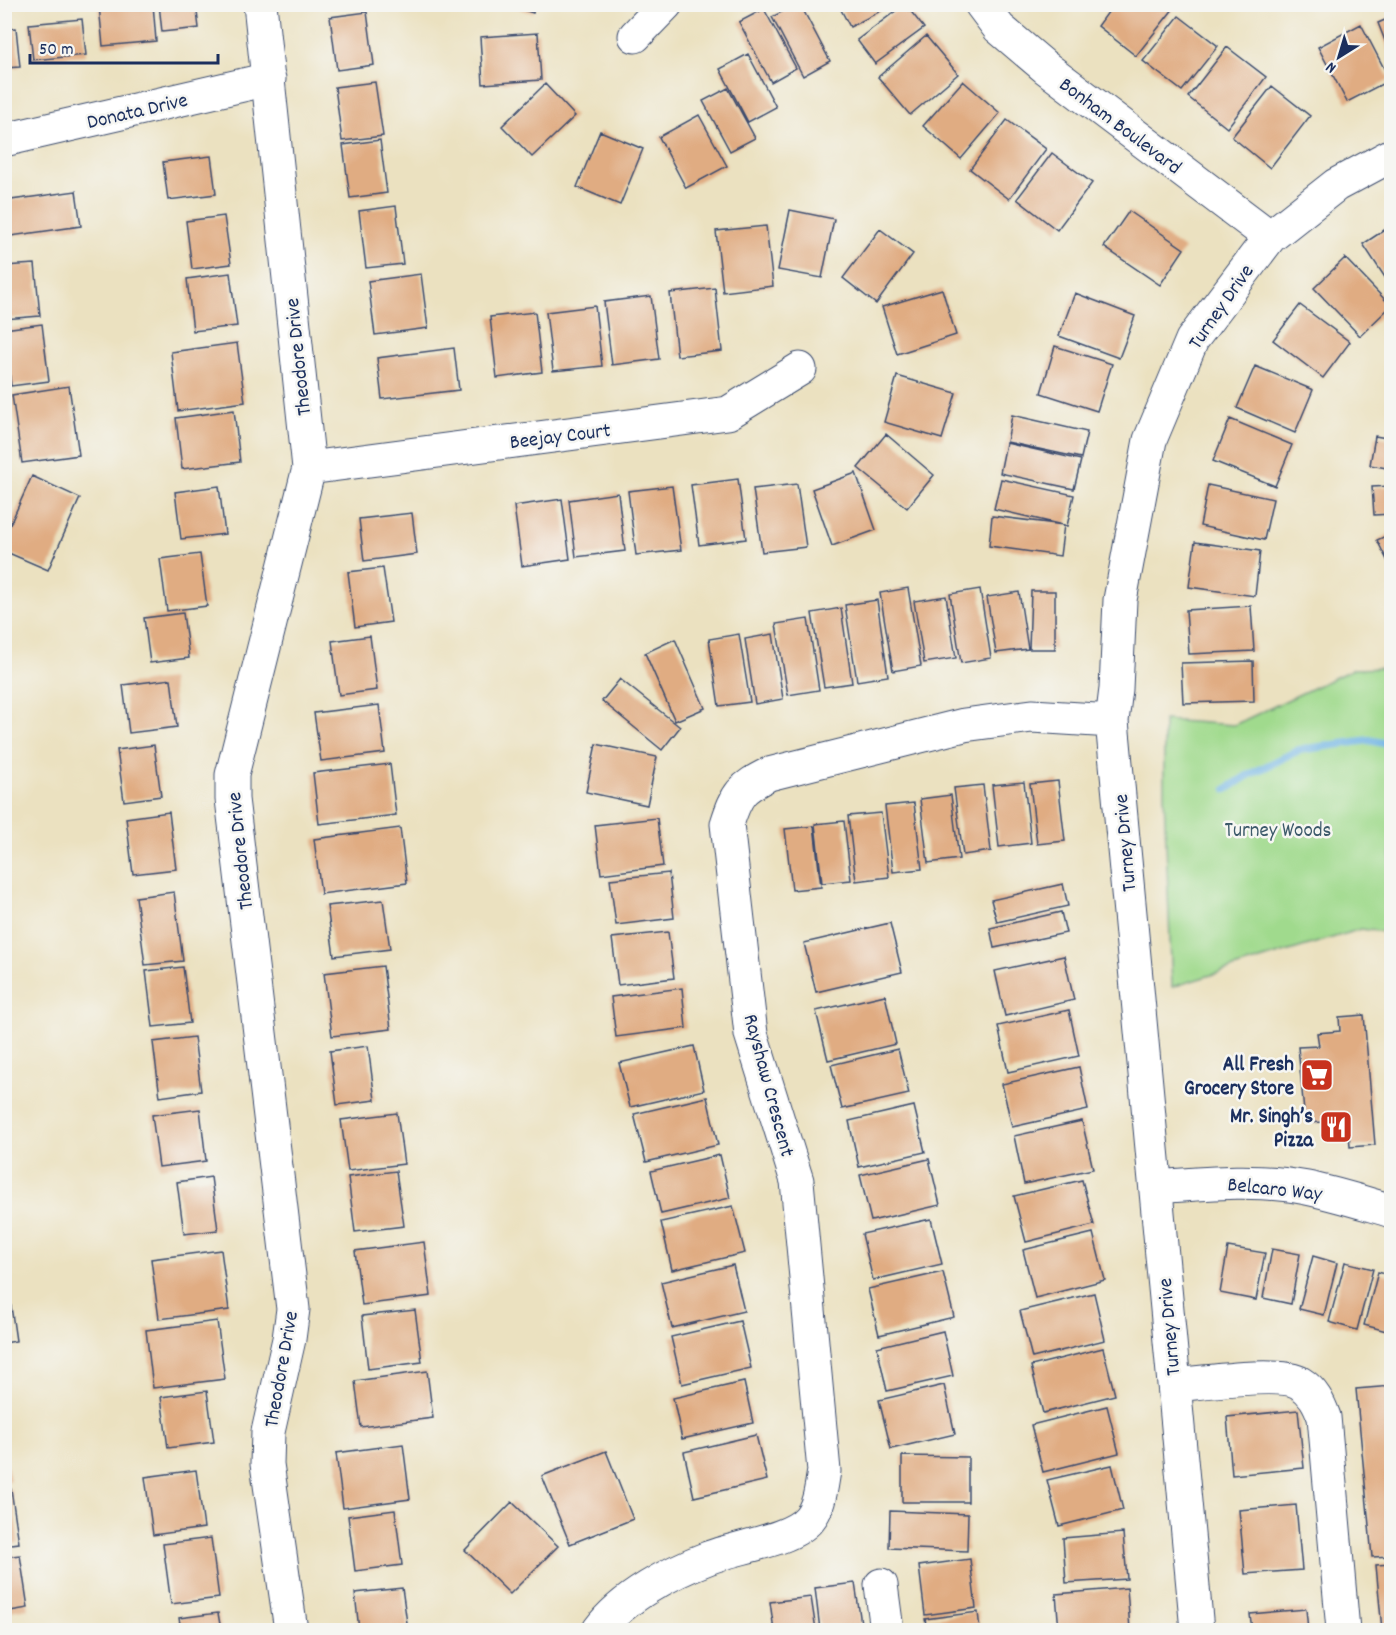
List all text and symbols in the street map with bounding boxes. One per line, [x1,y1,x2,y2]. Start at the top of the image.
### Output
scale bar [30,27,218,65]
north arrow [1309,27,1369,87]
text: 50 m [39,38,74,63]
text: N [1321,55,1342,79]
street label: Bonham Boulevard [1052,71,1187,183]
street label: Donata Drive [84,87,191,139]
street label: Turney Drive [1182,259,1263,356]
street label: Theodore Drive [279,296,321,417]
street label: Beejay Court [508,417,613,459]
street label: Theodore Drive [221,790,263,911]
street label: Turney Drive [1108,793,1146,893]
park label: Turney Woods [1225,817,1331,847]
street label: Rayshaw Crescent [734,1011,801,1161]
place label: All Fresh Grocery Store [1184,1051,1294,1105]
supermarket icon: All Fresh Grocery Store [1299,1057,1335,1093]
place label: Mr. Singh’s Pizza [1230,1103,1314,1157]
restaurant icon: Mr. Singh’s Pizza [1318,1109,1354,1145]
street label: Belcaro Way [1226,1171,1324,1211]
street label: Turney Drive [1152,1277,1190,1377]
street label: Theodore Drive [258,1309,308,1430]

